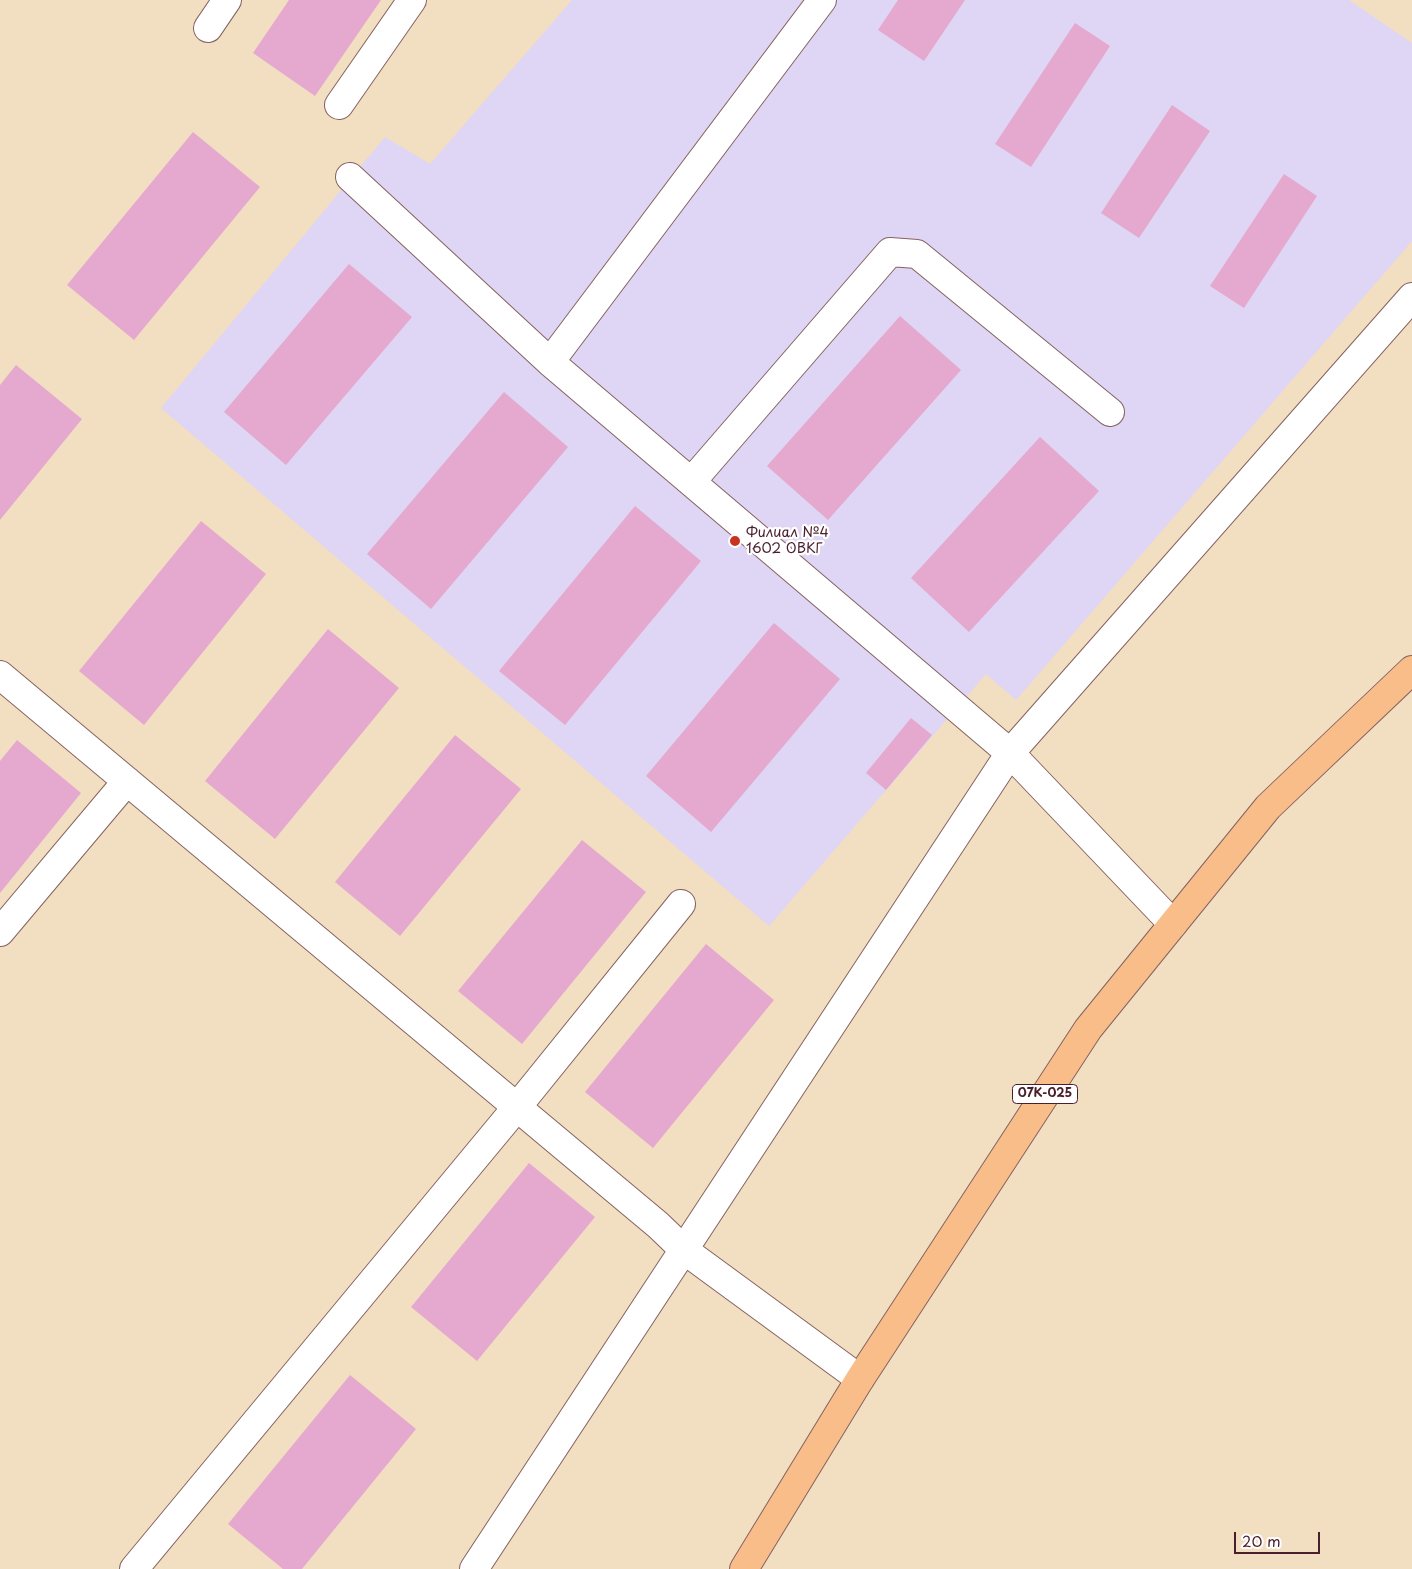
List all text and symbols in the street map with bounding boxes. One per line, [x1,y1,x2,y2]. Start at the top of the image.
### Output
place label: Филиал №4 1602 ОВКГ [746,525,829,558]
marker: Филиал №4 1602 ОВКГ [728,534,742,548]
road number: 07К-025 [1012,1084,1078,1104]
scale bar [1237,1522,1323,1554]
text: 20 m [1242,1529,1281,1552]

